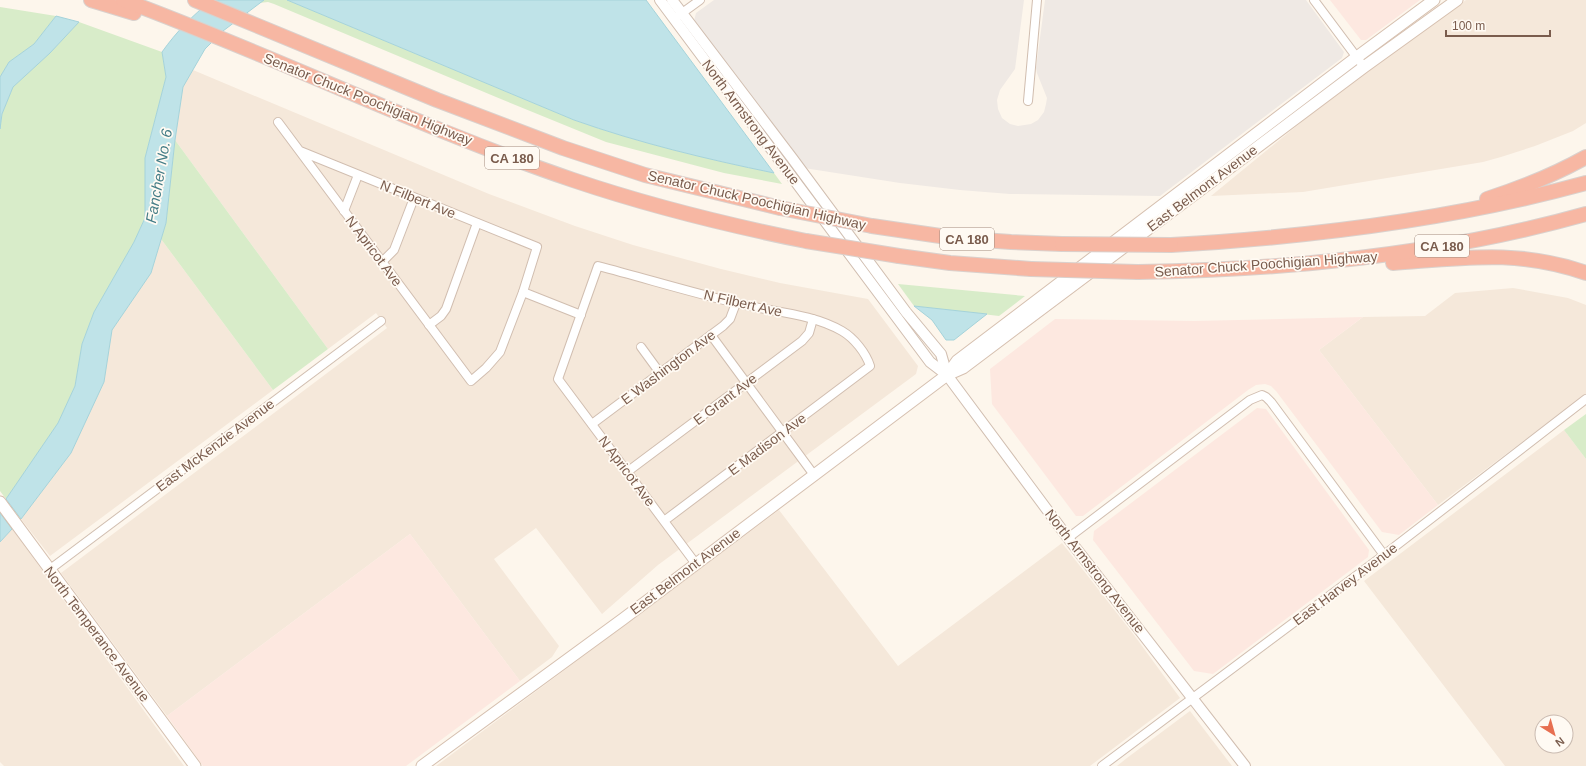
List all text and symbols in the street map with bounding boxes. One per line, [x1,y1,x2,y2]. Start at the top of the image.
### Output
scale bar [1446,12,1550,38]
text: 100 m [1452,19,1485,33]
street label: Senator Chuck Poochigian Highway [261,50,475,148]
street label: North Armstrong Avenue [699,56,803,188]
water label: Fancher No. 6 [142,127,175,224]
street label: East Belmont Avenue [1144,141,1260,235]
road number: CA 180 [485,147,539,169]
street label: Senator Chuck Poochigian Highway [646,167,868,233]
street label: N Filbert Ave [378,177,458,221]
street label: N Apricot Ave [342,213,406,289]
road number: CA 180 [940,228,994,250]
road number: CA 180 [1415,235,1469,257]
street label: Senator Chuck Poochigian Highway [1154,248,1378,280]
street label: N Filbert Ave [702,286,784,320]
street label: E Washington Ave [618,326,718,408]
street label: E Grant Ave [690,370,760,428]
street label: East McKenzie Avenue [153,395,277,495]
street label: E Madison Ave [725,409,809,478]
street label: N Apricot Ave [595,433,659,509]
street label: North Armstrong Avenue [1042,506,1148,636]
street label: East Belmont Avenue [627,524,743,618]
street label: East Harvey Avenue [1290,539,1401,628]
street label: North Temperance Avenue [41,563,153,705]
north arrow [1534,714,1574,754]
text: N [1553,735,1567,749]

